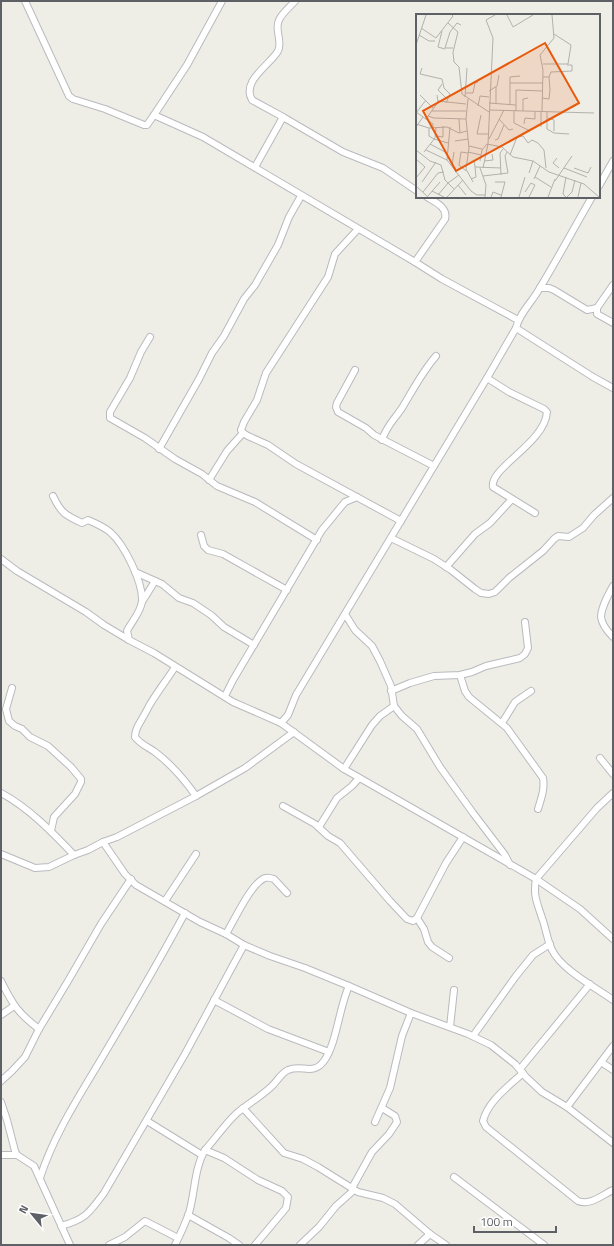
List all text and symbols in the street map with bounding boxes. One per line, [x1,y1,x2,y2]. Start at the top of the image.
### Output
inset map [416,14,600,198]
north arrow [12,1194,52,1234]
text: N [14,1202,32,1216]
scale bar [474,1208,556,1234]
text: 100 m [480,1212,513,1231]

